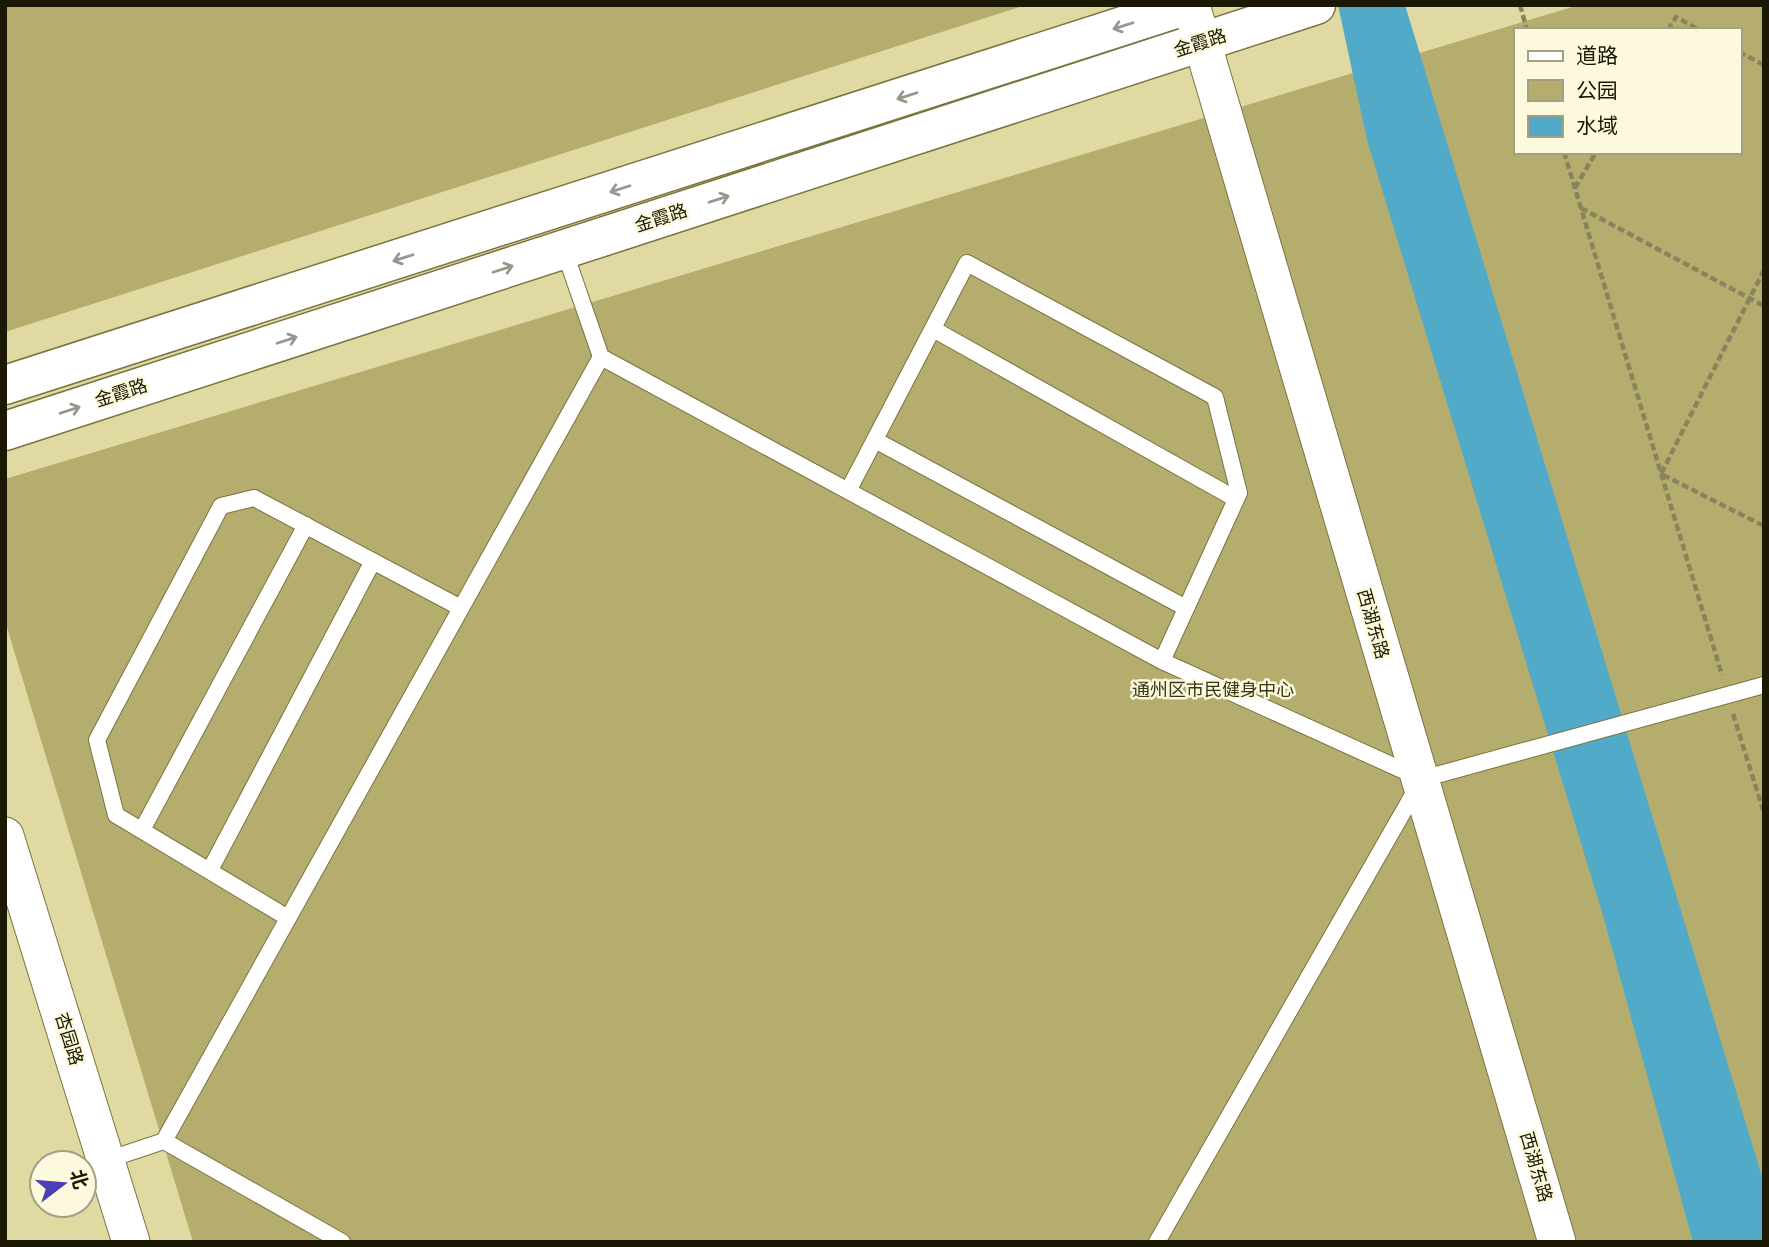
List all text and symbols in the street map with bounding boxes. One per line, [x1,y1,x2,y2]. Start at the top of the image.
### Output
one-way arrow [1112,20,1134,33]
street label: 金霞路 [1171,24,1229,62]
legend [1514,28,1741,154]
text: 道路 [1576,43,1618,68]
text: 公园 [1576,78,1618,103]
one-way arrow [896,91,918,103]
text: 水域 [1576,113,1618,138]
one-way arrow [609,183,631,196]
one-way arrow [708,192,730,204]
street label: 金霞路 [632,199,690,237]
one-way arrow [393,253,415,265]
one-way arrow [492,262,514,275]
one-way arrow [275,333,297,345]
street label: 金霞路 [92,374,150,412]
one-way arrow [59,402,81,415]
street label: 西湖东路 [1353,586,1393,662]
park label: 通州区市民健身中心 [1132,679,1294,701]
street label: 杏园路 [51,1010,87,1068]
street label: 西湖东路 [1516,1129,1556,1205]
north arrow [28,1149,98,1219]
text: 北 [65,1167,93,1192]

